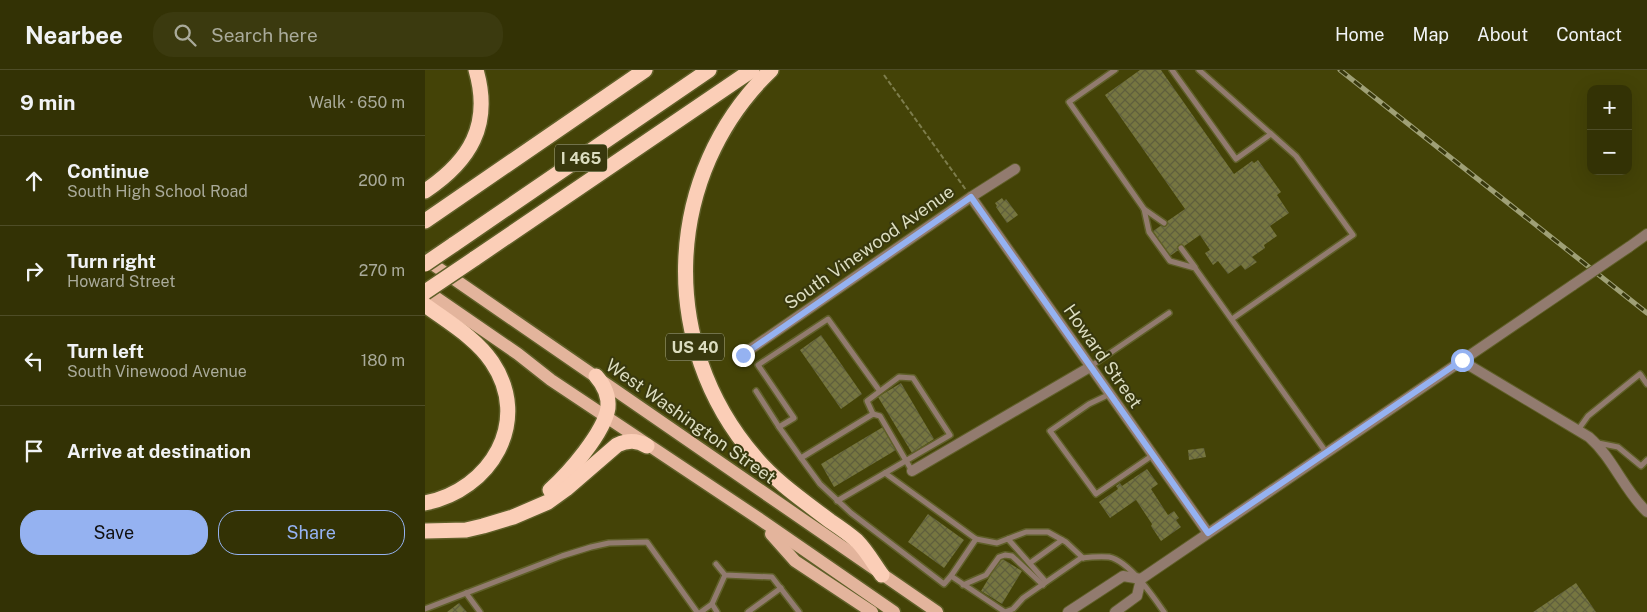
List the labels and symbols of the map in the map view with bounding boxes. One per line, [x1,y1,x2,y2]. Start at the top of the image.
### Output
road number: I 465 [555,145,607,172]
street label: South Vinewood Avenue [780,180,958,314]
street label: Howard Street [1059,300,1147,412]
road number: US 40 [666,334,724,360]
route end [732,344,755,367]
route start [1451,349,1474,372]
street label: West Washington Street [602,354,780,488]

